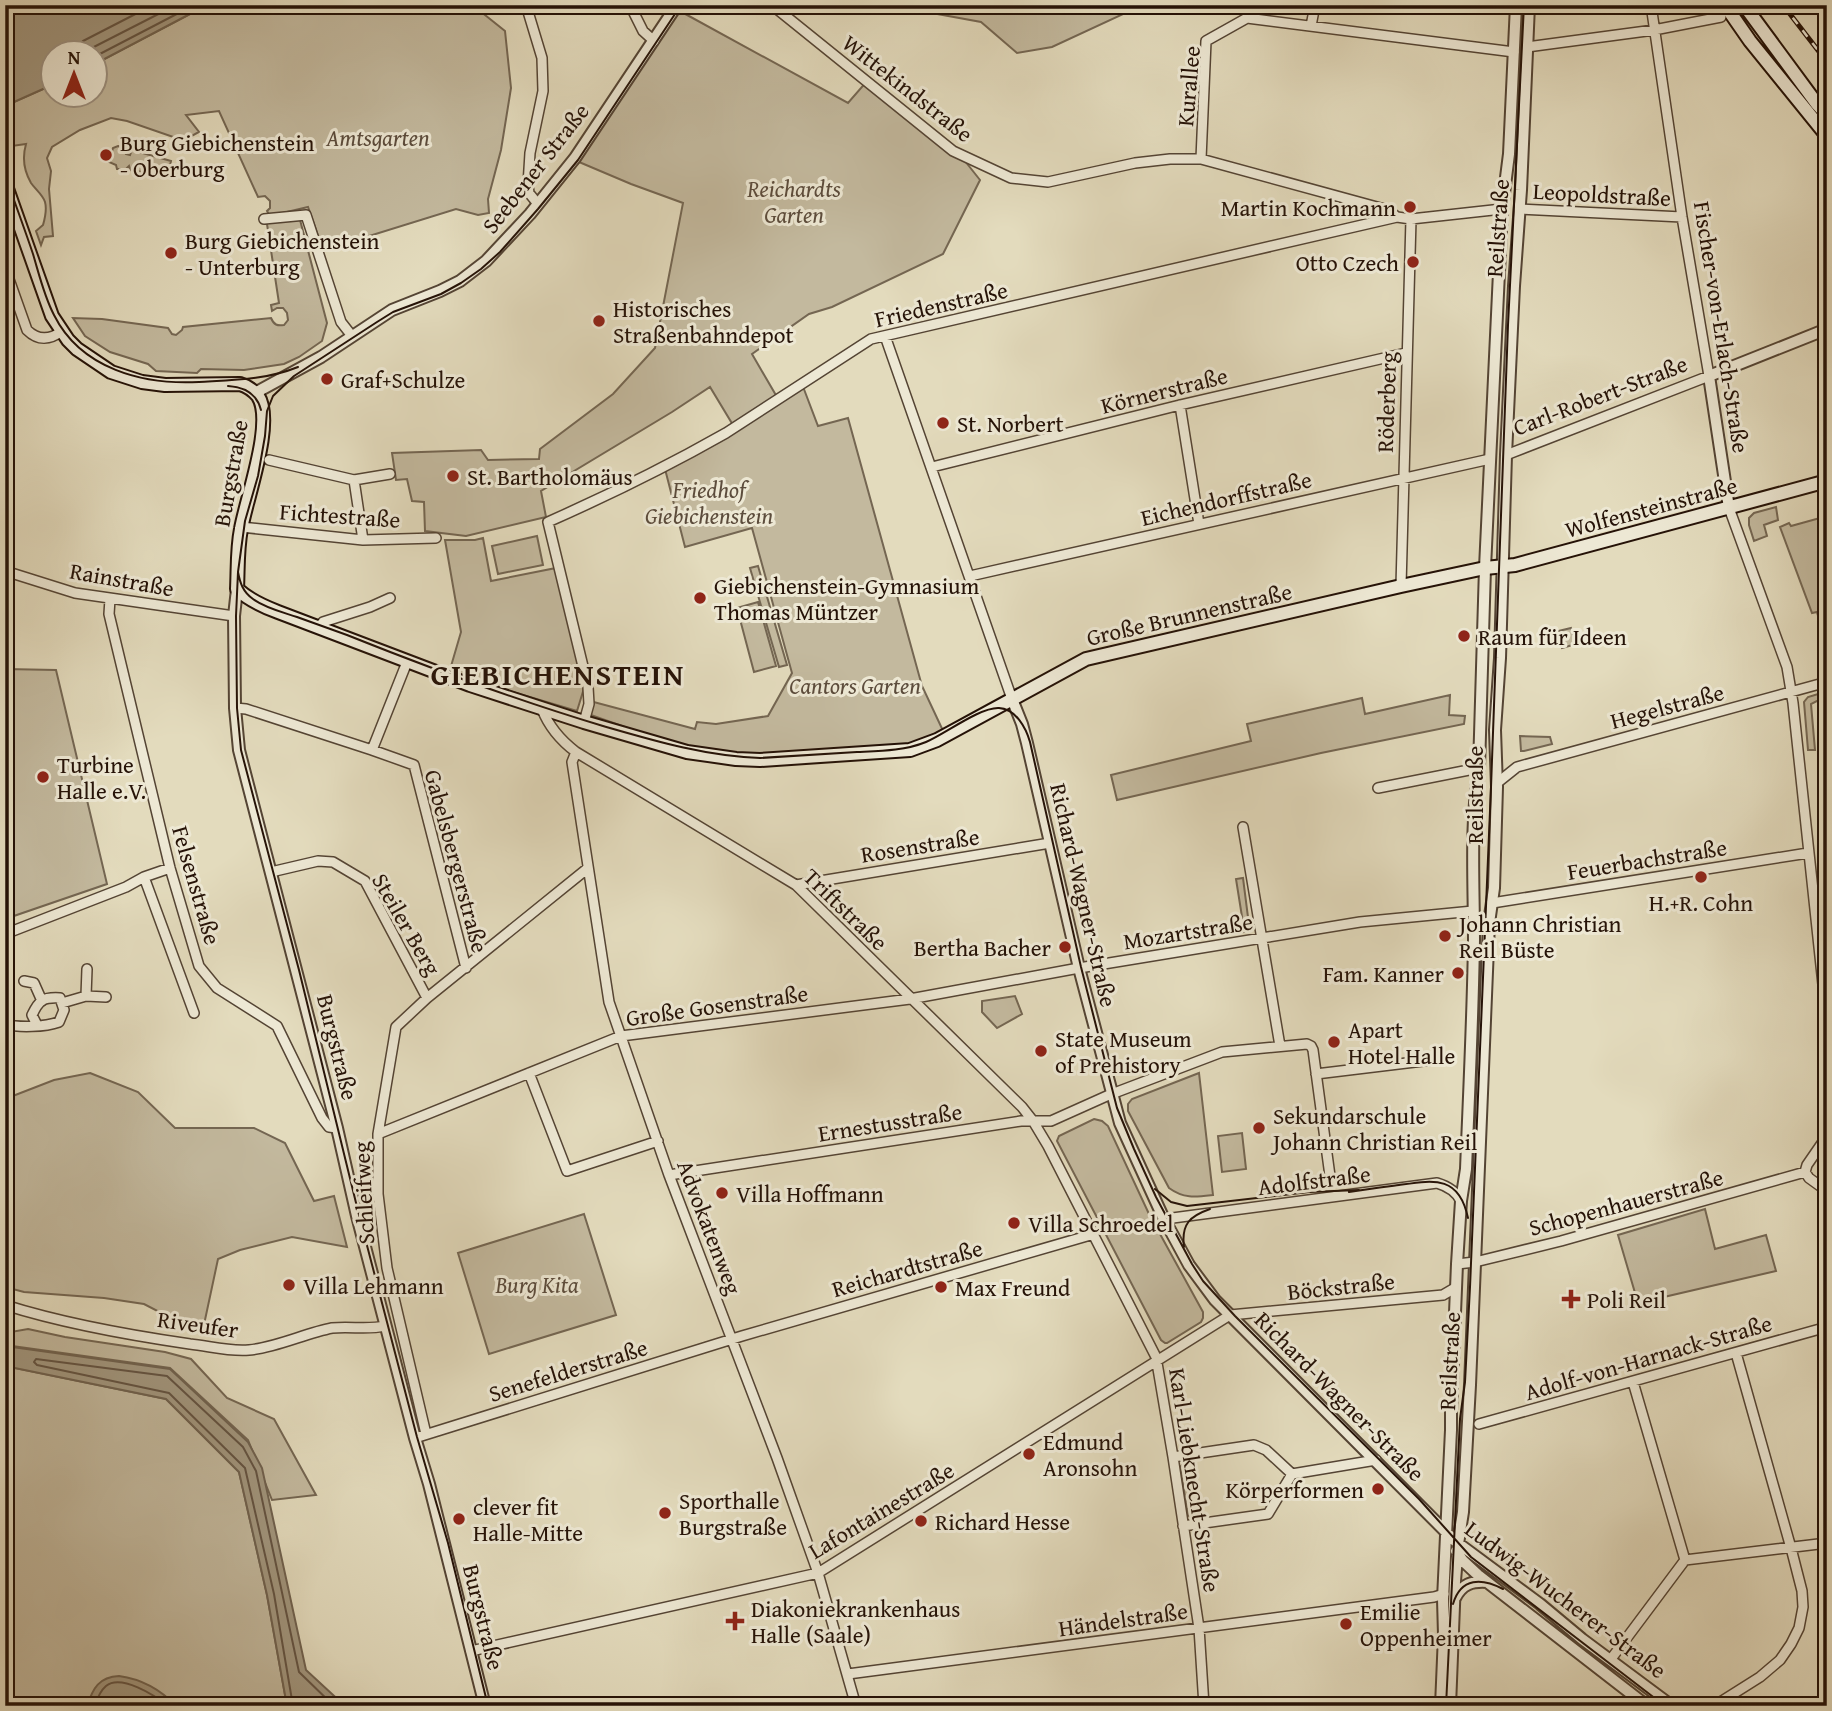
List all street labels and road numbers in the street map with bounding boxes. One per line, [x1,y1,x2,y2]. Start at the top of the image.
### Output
street label: Wittekindstraße [836,26,980,150]
street label: Kurallee [1168,44,1208,128]
street label: Seebener Straße [474,96,596,240]
street label: Leopoldstraße [1532,174,1672,214]
street label: Reilstraße [1477,178,1517,278]
street label: Fischer-von-Erlach-Straße [1686,199,1758,455]
street label: Friedenstraße [871,273,1011,335]
street label: Carl-Robert-Straße [1508,347,1692,443]
street label: Röderberg [1368,350,1404,453]
street label: Körnerstraße [1097,358,1231,422]
street label: Burgstraße [204,417,256,529]
street label: Eichendorffstraße [1137,462,1315,534]
street label: Wolfensteinstraße [1561,468,1741,546]
street label: Fichtestraße [278,494,402,536]
street label: Rainstraße [67,554,177,604]
street label: Große Brunnenstraße [1083,574,1295,654]
street label: Hegelstraße [1607,675,1727,737]
street label: Reilstraße [1458,746,1491,844]
street label: Gabelsbergerstraße [417,766,497,956]
street label: Richard-Wagner-Straße [1042,780,1126,1010]
street label: Rosenstraße [858,819,982,871]
street label: Felsenstraße [164,822,230,948]
street label: Feuerbachstraße [1565,830,1729,888]
street label: Triftstraße [796,860,896,958]
street label: Steiler Berg [364,867,450,982]
street label: Mozartstraße [1121,904,1255,958]
street label: Große Gosenstraße [624,976,810,1034]
street label: Burgstraße [309,991,367,1103]
street label: Ernestusstraße [816,1094,964,1150]
street label: Schleifweg [344,1140,382,1245]
street label: Advokatenweg [669,1155,751,1299]
street label: Adolfstraße [1256,1157,1372,1203]
street label: Schopenhauerstraße [1525,1160,1727,1244]
street label: Reichardtstraße [828,1231,986,1305]
street label: Böckstraße [1286,1264,1396,1308]
street label: Riveufer [155,1302,241,1346]
street label: Richard-Wagner-Straße [1248,1304,1432,1488]
street label: Adolf-von-Harnack-Straße [1521,1306,1775,1408]
street label: Reilstraße [1430,1311,1468,1411]
street label: Senefelderstraße [484,1330,652,1410]
street label: Karl-Liebknecht-Straße [1161,1366,1229,1594]
street label: Lafontainestraße [802,1453,960,1567]
street label: Ludwig-Wucherer-Straße [1458,1512,1674,1686]
street label: Burgstraße [455,1561,513,1673]
street label: Händelstraße [1056,1594,1190,1644]

